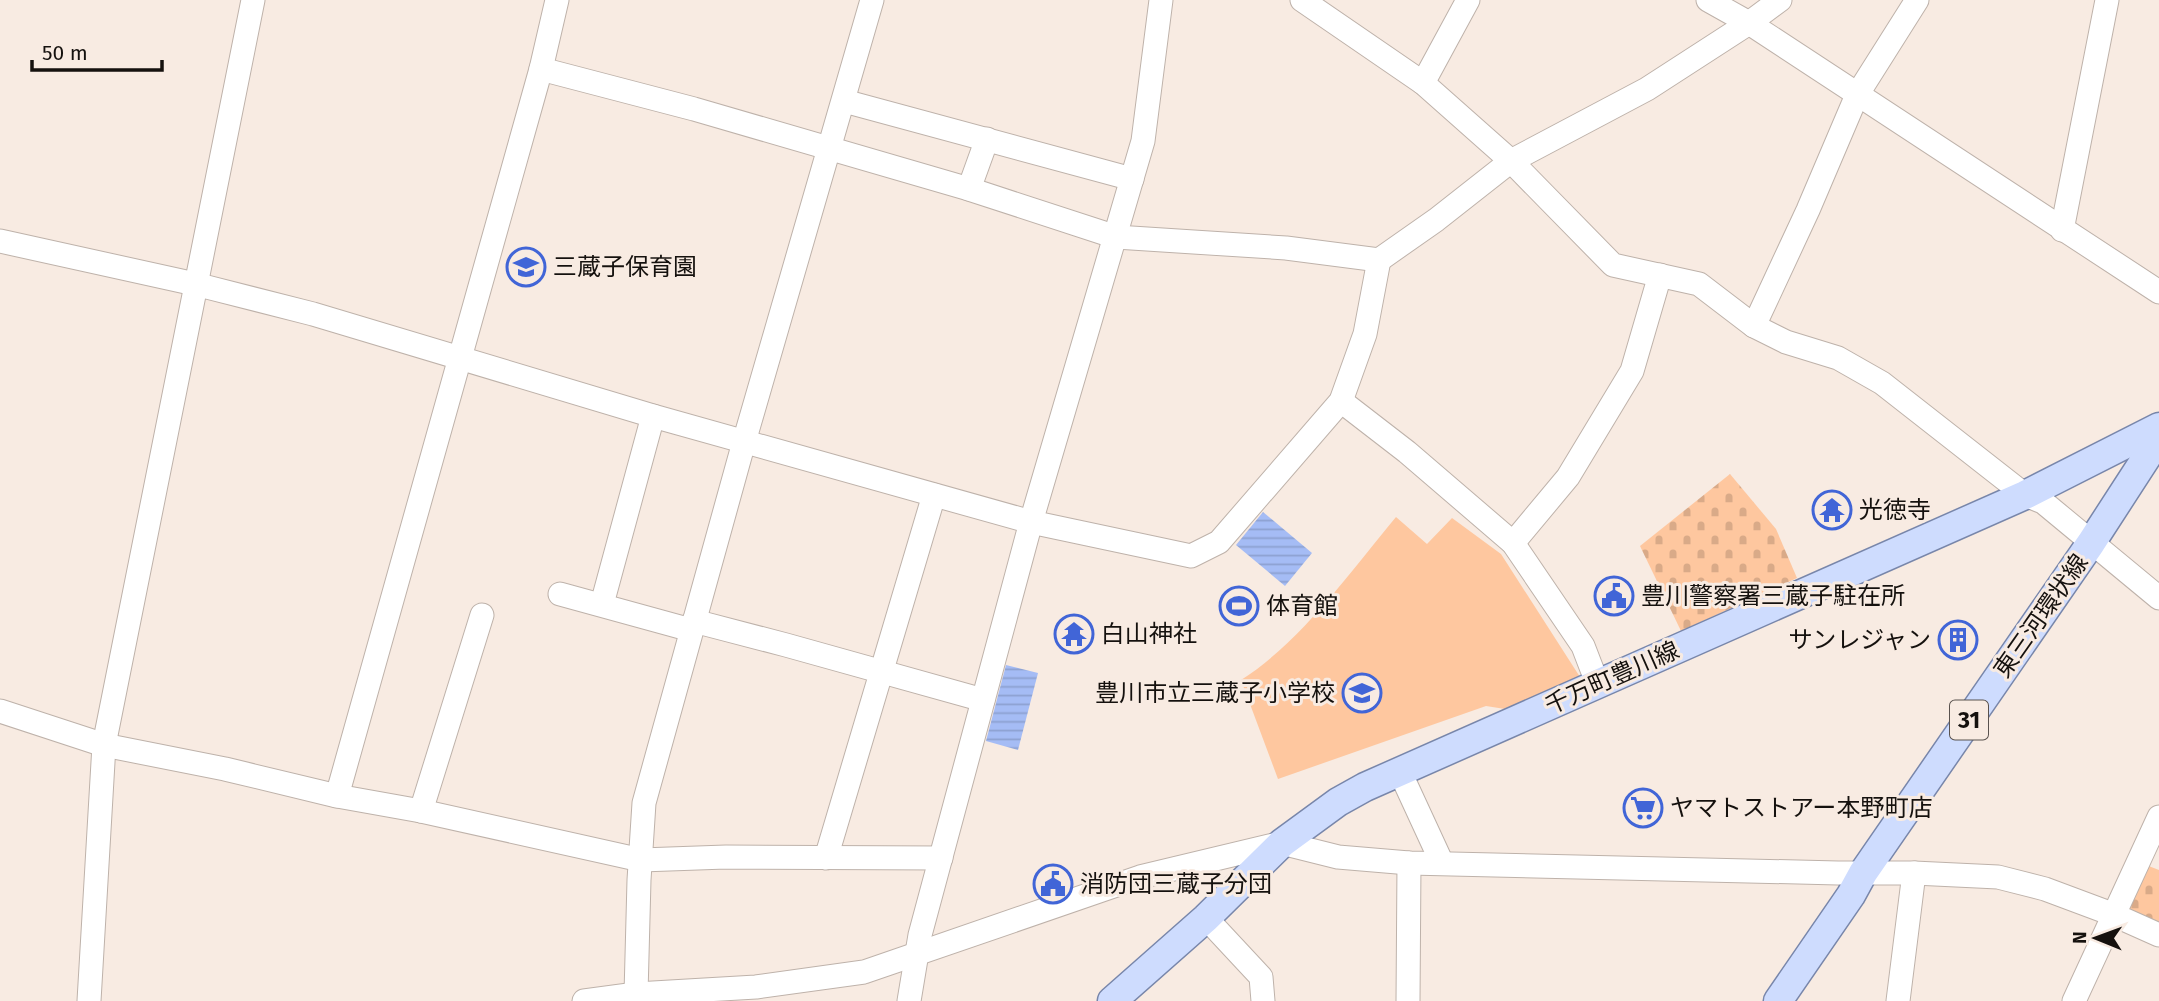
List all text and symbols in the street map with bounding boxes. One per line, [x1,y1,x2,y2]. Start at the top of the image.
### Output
scale bar [32,28,161,72]
text: 50 m [42,40,88,66]
school or university icon: 三蔵子保育園 [505,246,547,288]
place label: 三蔵子保育園 [553,253,697,281]
temple icon: 光徳寺 [1811,489,1853,531]
place label: 光徳寺 [1859,496,1931,524]
street label: 東三河環状線 [1988,549,2094,683]
public building icon: 豊川警察署三蔵子駐在所 [1593,575,1635,617]
place label: 豊川警察署三蔵子駐在所 [1641,582,1905,610]
sports icon: 体育館 [1218,585,1260,627]
place label: 体育館 [1266,592,1338,620]
temple icon: 白山神社 [1053,613,1095,655]
building icon: サンレジャン [1937,619,1979,661]
place label: 白山神社 [1101,620,1197,648]
place label: サンレジャン [1788,626,1931,654]
street label: 千万町豊川線 [1541,636,1683,720]
school or university icon: 豊川市立三蔵子小学校 [1341,672,1383,714]
place label: 豊川市立三蔵子小学校 [1095,679,1335,707]
road number: 31 [1950,700,1988,740]
supermarket icon: ヤマトストアー本野町店 [1622,787,1664,829]
place label: ヤマトストアー本野町店 [1670,794,1933,822]
public building icon: 消防団三蔵子分団 [1032,863,1074,905]
place label: 消防団三蔵子分団 [1080,870,1272,898]
north arrow [2061,903,2131,973]
text: N [2068,931,2091,944]

